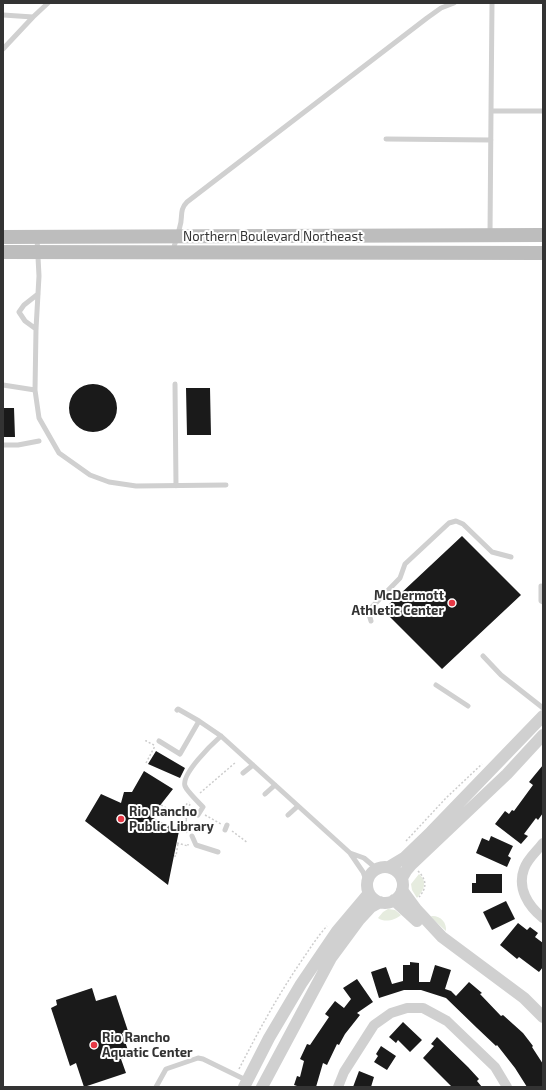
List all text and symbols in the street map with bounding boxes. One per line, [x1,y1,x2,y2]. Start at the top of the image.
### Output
street label: Northern Boulevard Northeast [183,229,363,245]
place label: McDermott Athletic Center [352,588,444,619]
marker: McDermott Athletic Center [447,598,457,608]
place label: Rio Rancho Public Library [129,804,214,835]
marker: Rio Rancho Public Library [116,814,126,824]
place label: Rio Rancho Aquatic Center [102,1030,193,1061]
marker: Rio Rancho Aquatic Center [89,1040,99,1050]

